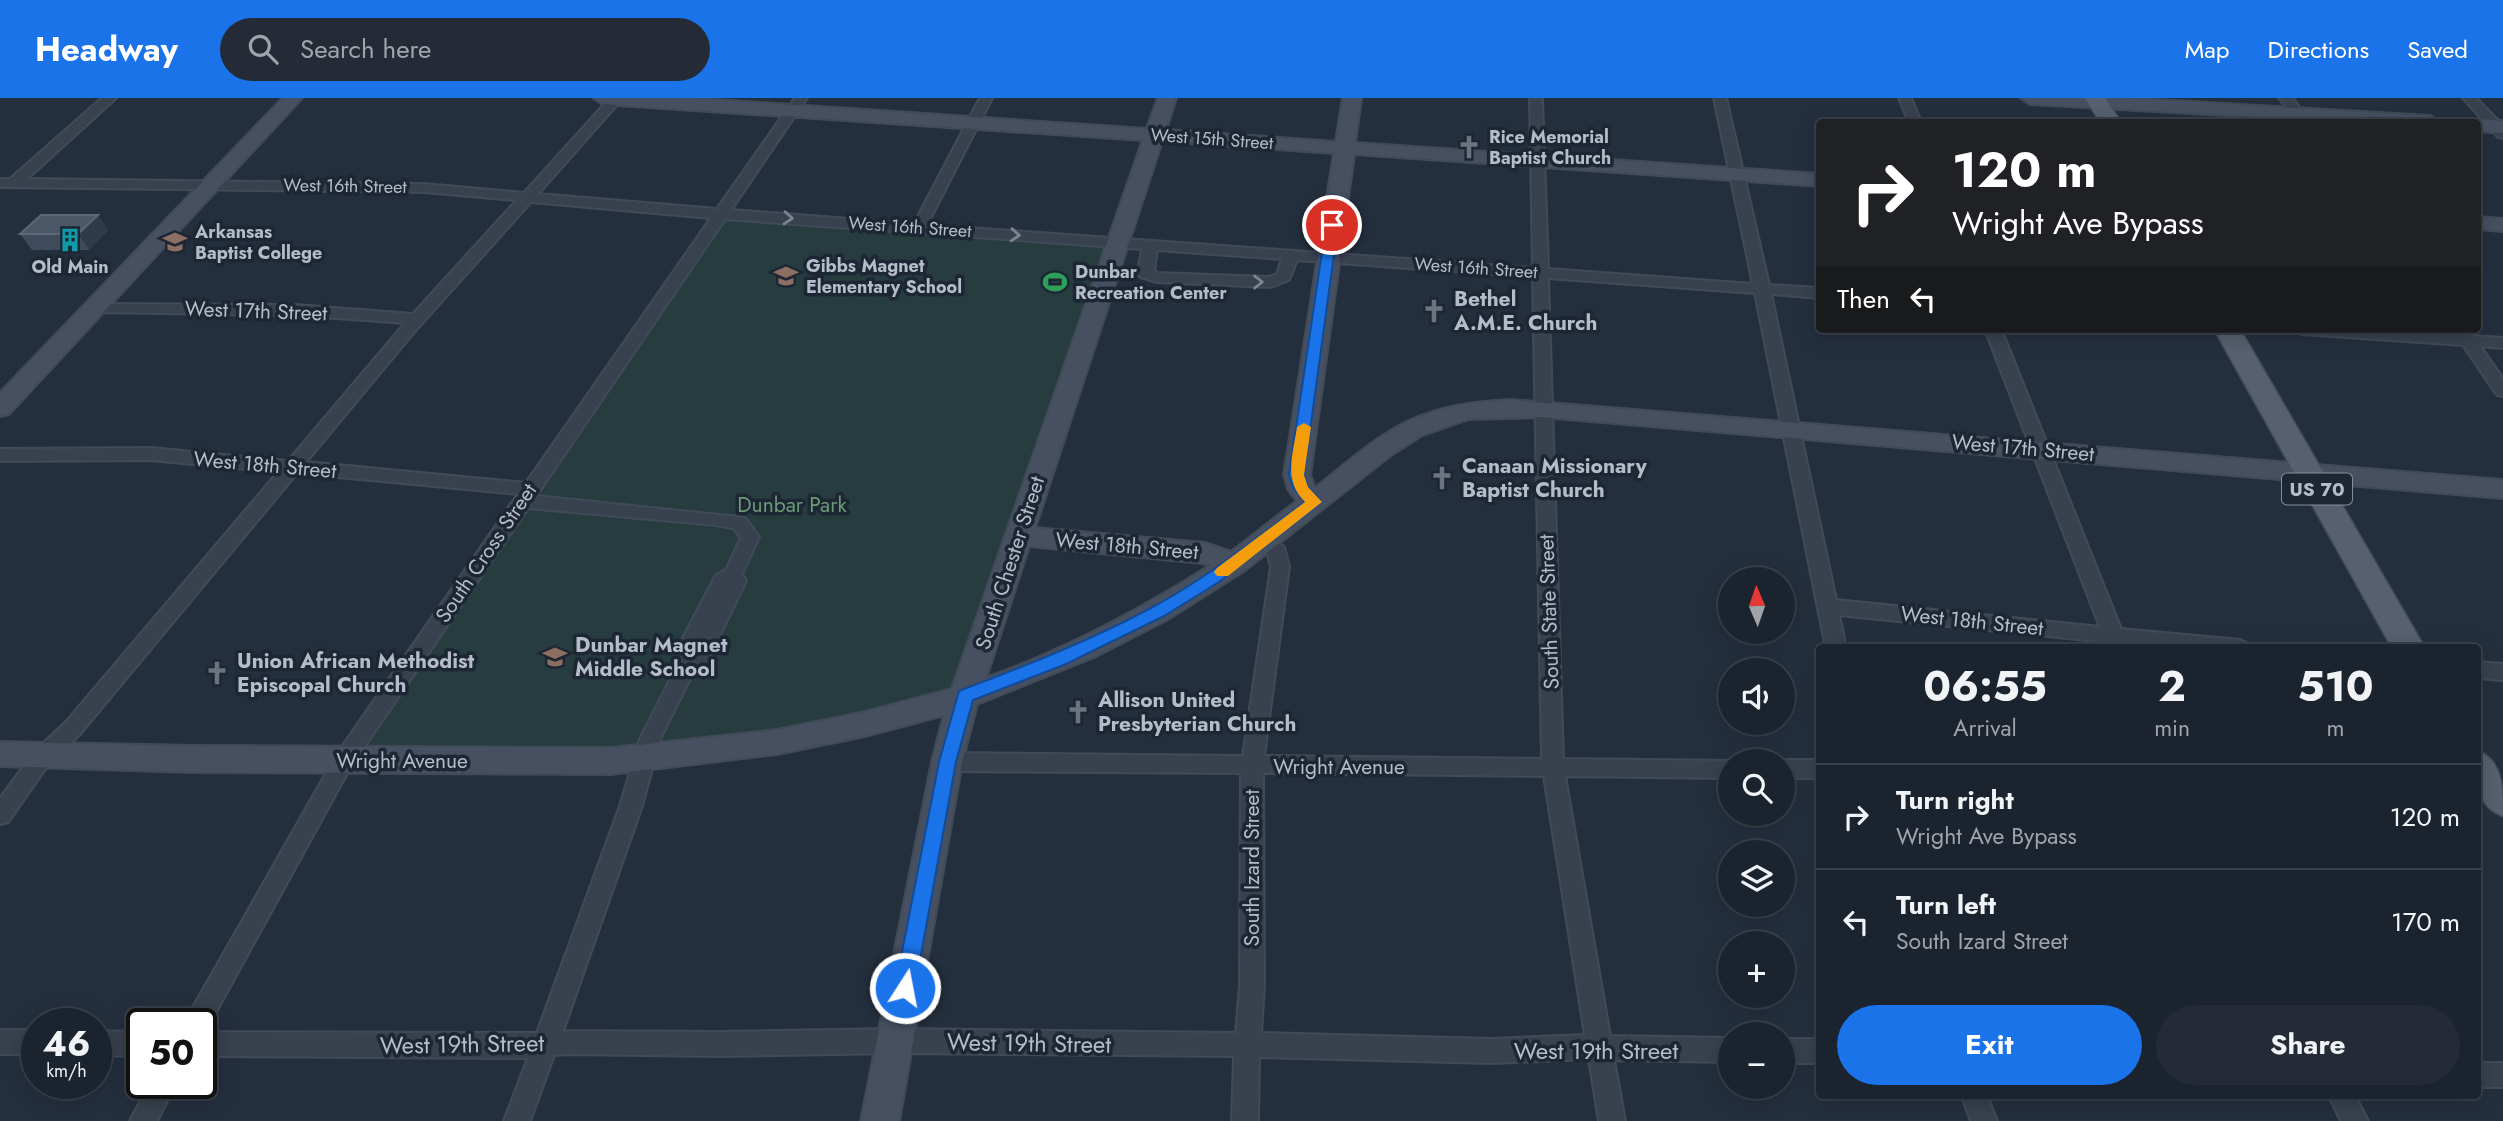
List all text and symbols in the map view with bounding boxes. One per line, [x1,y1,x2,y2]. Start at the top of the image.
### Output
search box [220,18,710,81]
text: Headway [35,26,178,73]
icon: search [244,30,282,68]
text: Search here [300,30,431,68]
text: Map [2185,32,2230,67]
text: Directions [2268,32,2369,67]
text: Saved [2407,32,2468,67]
street label: West 15th Street [1150,122,1275,156]
place label: Rice Memorial Baptist Church [1489,124,1611,171]
church icon: Rice Memorial Baptist Church [1455,133,1483,161]
text: 120 m [1952,135,2096,205]
icon: right [1837,147,1928,238]
street label: West 16th Street [283,172,407,200]
pin [1302,195,1362,255]
text: Wright Ave Bypass [1952,200,2204,246]
icon: arrive [1313,206,1351,244]
one-way arrow [783,210,794,225]
street label: West 16th Street [848,210,973,244]
place label: Arkansas Baptist College [194,219,322,266]
building icon: Old Main [56,226,84,254]
one-way arrow [1010,227,1021,242]
school or university icon: Arkansas Baptist College [161,228,189,256]
street label: West 16th Street [1414,251,1539,285]
place label: Gibbs Magnet Elementary School [806,253,962,300]
place label: Old Main [31,254,109,280]
place label: Dunbar Recreation Center [1075,259,1227,306]
school or university icon: Gibbs Magnet Elementary School [772,262,800,290]
sports icon: Dunbar Recreation Center [1041,268,1069,296]
one-way arrow [1253,274,1264,290]
text: Then [1837,280,1890,318]
icon: left [1904,280,1942,318]
place label: Bethel A.M.E. Church [1453,284,1597,338]
street label: West 17th Street [184,294,328,328]
church icon: Bethel A.M.E. Church [1420,297,1448,325]
street label: West 17th Street [1951,427,2095,469]
street label: West 18th Street [192,444,338,486]
place label: Canaan Missionary Baptist Church [1462,451,1648,505]
church icon: Canaan Missionary Baptist Church [1428,464,1456,492]
street label: South Chester Street [968,473,1052,653]
road number: US 70 [2282,474,2352,504]
street label: South Cross Street [428,477,544,629]
park label: Dunbar Park [737,490,847,520]
street label: West 18th Street [1054,525,1200,567]
street label: South State Street [1531,534,1567,690]
north arrow [1718,567,1796,644]
map controls [1718,567,1795,1099]
street label: West 18th Street [1899,599,2045,643]
place label: Dunbar Magnet Middle School [575,630,728,684]
school or university icon: Dunbar Magnet Middle School [541,643,569,671]
place label: Union African Methodist Episcopal Church [237,646,475,700]
text: 06:55 [1923,656,2047,717]
text: 2 [2158,656,2186,717]
text: 510 [2297,656,2374,717]
button: sound [1718,658,1795,735]
church icon: Union African Methodist Episcopal Church [203,659,231,687]
place label: Allison United Presbyterian Church [1097,685,1296,739]
church icon: Allison United Presbyterian Church [1064,698,1092,726]
text: Arrival [1953,711,2017,745]
text: min [2154,711,2190,745]
text: m [2327,711,2345,745]
street label: Wright Avenue [336,746,468,776]
button: search [1718,749,1795,826]
street label: Wright Avenue [1273,752,1405,782]
text: Turn right [1896,781,2014,819]
street label: South Izard Street [1237,790,1267,946]
icon: right [1837,798,1875,836]
text: 120 m [2390,798,2460,836]
text: Wright Ave Bypass [1896,819,2077,853]
button: layers [1718,840,1795,917]
text: Turn left [1896,886,1996,924]
icon: left [1837,903,1875,941]
text: 170 m [2391,903,2460,941]
text: South Izard Street [1896,924,2068,958]
button: + [1718,931,1795,1008]
position arrow [868,951,942,1025]
button: Exit [1837,1005,2142,1085]
button: Share [2156,1005,2460,1085]
speed limit sign: 50 [126,1008,217,1099]
text: 46 [43,1019,90,1069]
button: − [1718,1022,1795,1099]
street label: West 19th Street [947,1024,1112,1062]
street label: West 19th Street [380,1025,545,1063]
street label: West 19th Street [1514,1033,1678,1068]
text: km/h [46,1058,87,1084]

